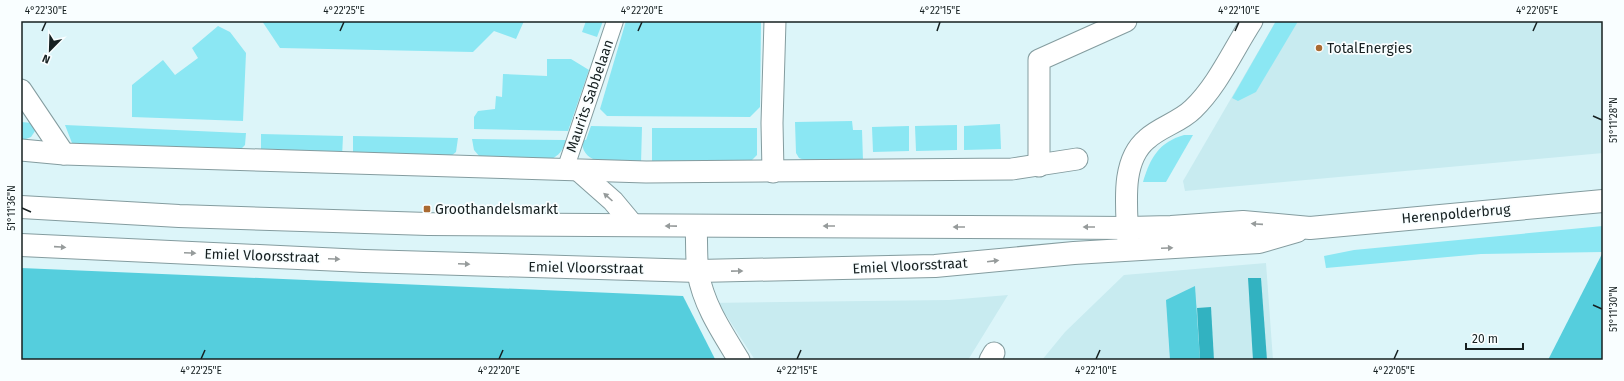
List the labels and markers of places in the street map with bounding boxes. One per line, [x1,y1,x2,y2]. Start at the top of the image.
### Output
place label: TotalEnergies [1327,40,1412,57]
marker: TotalEnergies [1314,43,1324,53]
place label: Groothandelsmarkt [435,201,559,218]
marker: Groothandelsmarkt [422,204,432,214]

